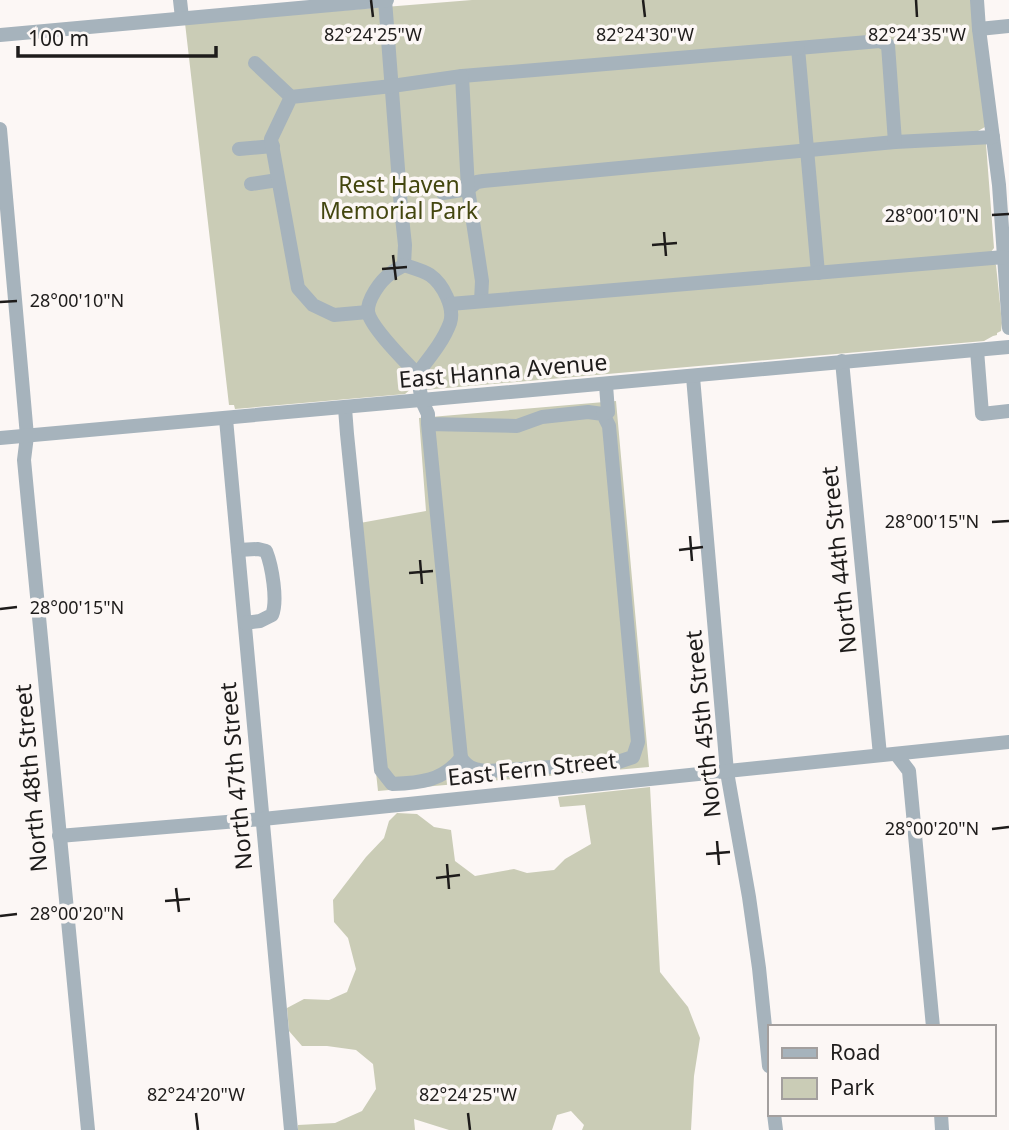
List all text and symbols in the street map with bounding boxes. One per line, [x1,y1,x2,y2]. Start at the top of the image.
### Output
scale bar [18,14,215,58]
text: 82°24'25"W [324,22,422,46]
text: 82°24'30"W [596,22,694,46]
text: 82°24'35"W [868,22,966,46]
text: 100 m [28,24,89,52]
park label: Rest Haven Memorial Park [320,168,479,226]
text: 28°00'10"N [885,203,979,227]
text: 28°00'10"N [30,288,124,312]
street label: East Hanna Avenue [397,345,608,395]
street label: North 44th Street [812,465,864,655]
text: 28°00'15"N [885,509,979,533]
text: 28°00'15"N [30,595,124,619]
street label: North 45th Street [676,629,728,819]
street label: North 47th Street [211,681,259,871]
street label: North 48th Street [6,683,54,873]
street label: East Fern Street [446,743,618,793]
text: 28°00'20"N [885,816,979,840]
text: 28°00'20"N [30,901,124,925]
legend [768,1025,995,1116]
text: Road [830,1038,880,1066]
text: Park [830,1073,875,1101]
text: 82°24'20"W [147,1082,245,1106]
text: 82°24'25"W [419,1082,517,1106]

